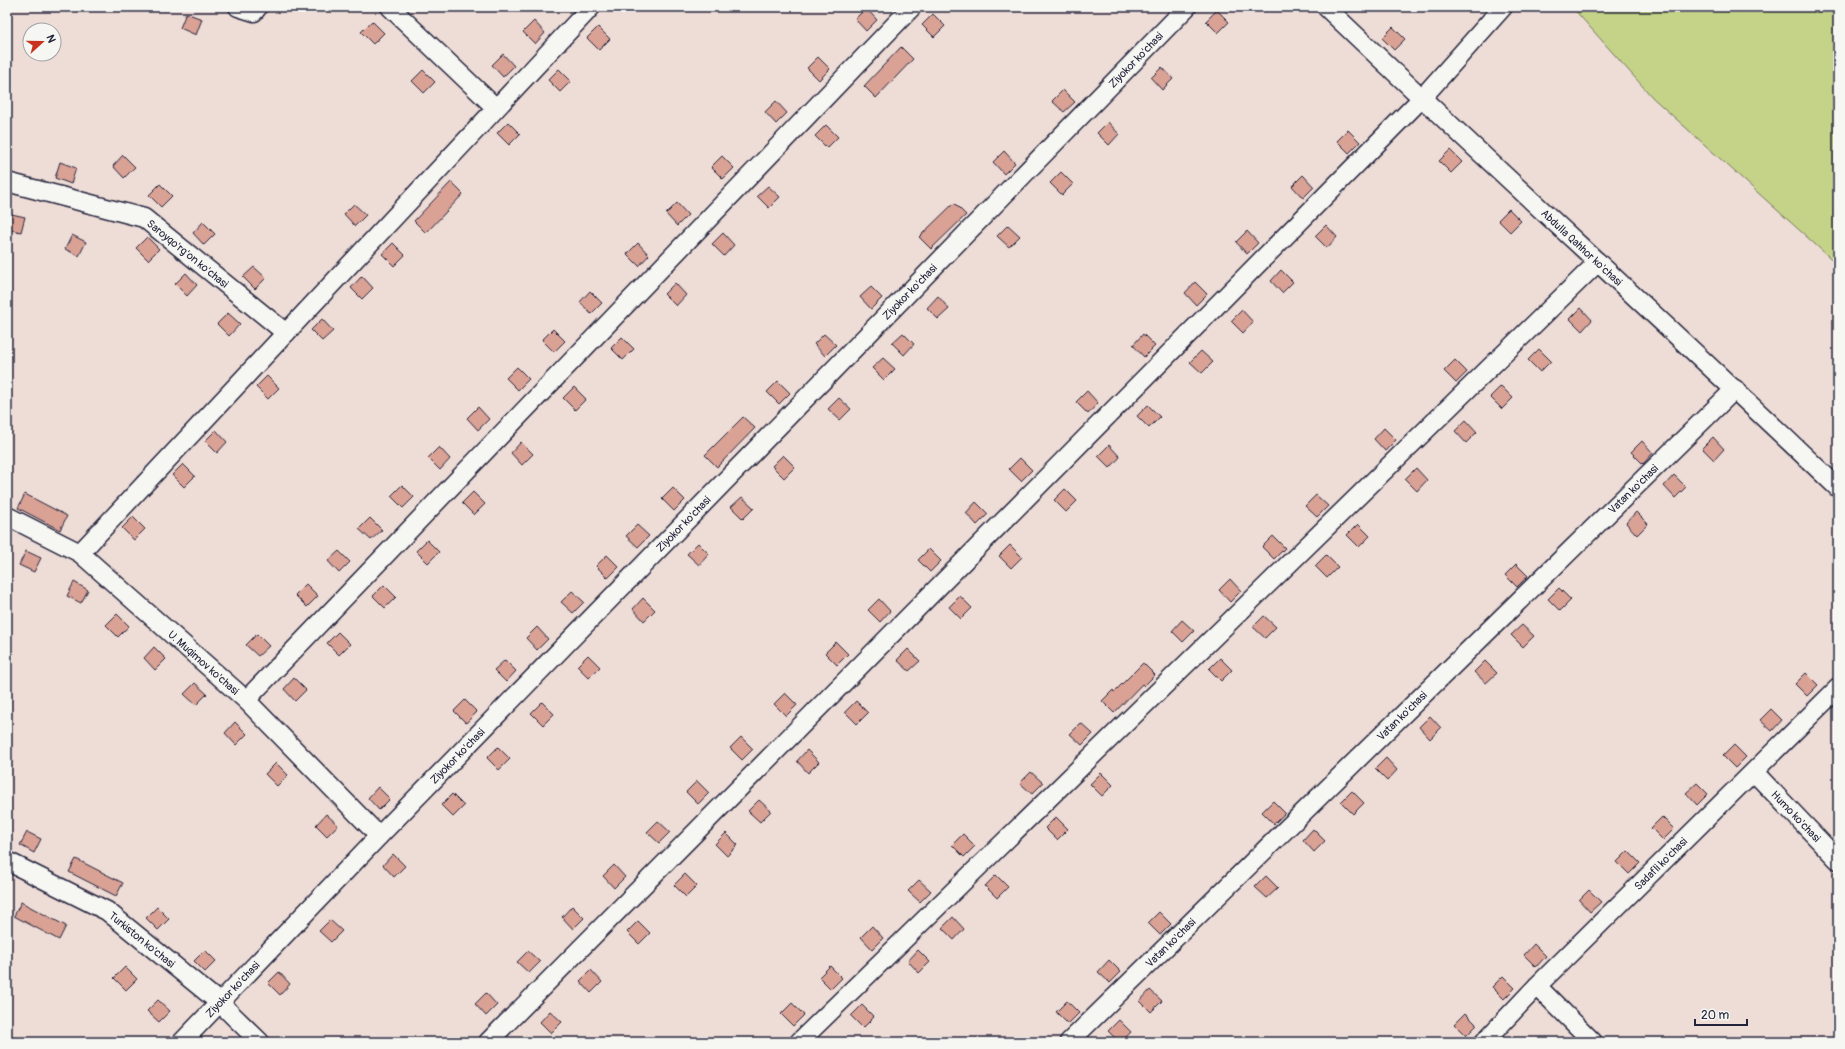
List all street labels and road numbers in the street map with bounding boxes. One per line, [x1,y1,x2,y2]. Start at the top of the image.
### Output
street label: Ziyokor ko'chasi [1106,30,1166,91]
street label: Abdulla Qahhor ko'chasi [1538,207,1625,289]
street label: Saroyqo'rg'on ko'chasi [144,217,231,291]
street label: Ziyokor ko'chasi [880,262,940,323]
street label: Vatan ko'chasi [1606,462,1661,517]
street label: Ziyokor ko'chasi [654,494,714,555]
street label: U. Muqimov ko'chasi [165,628,241,698]
street label: Vatan ko'chasi [1374,689,1430,743]
street label: Ziyokor ko'chasi [428,726,487,787]
street label: Humo ko'chasi [1768,788,1823,845]
street label: Sadafli ko'chasi [1632,835,1690,893]
street label: Turkiston ko'chasi [106,909,177,971]
street label: Vatan ko'chasi [1143,916,1198,970]
street label: Ziyokor ko'chasi [203,959,263,1020]

